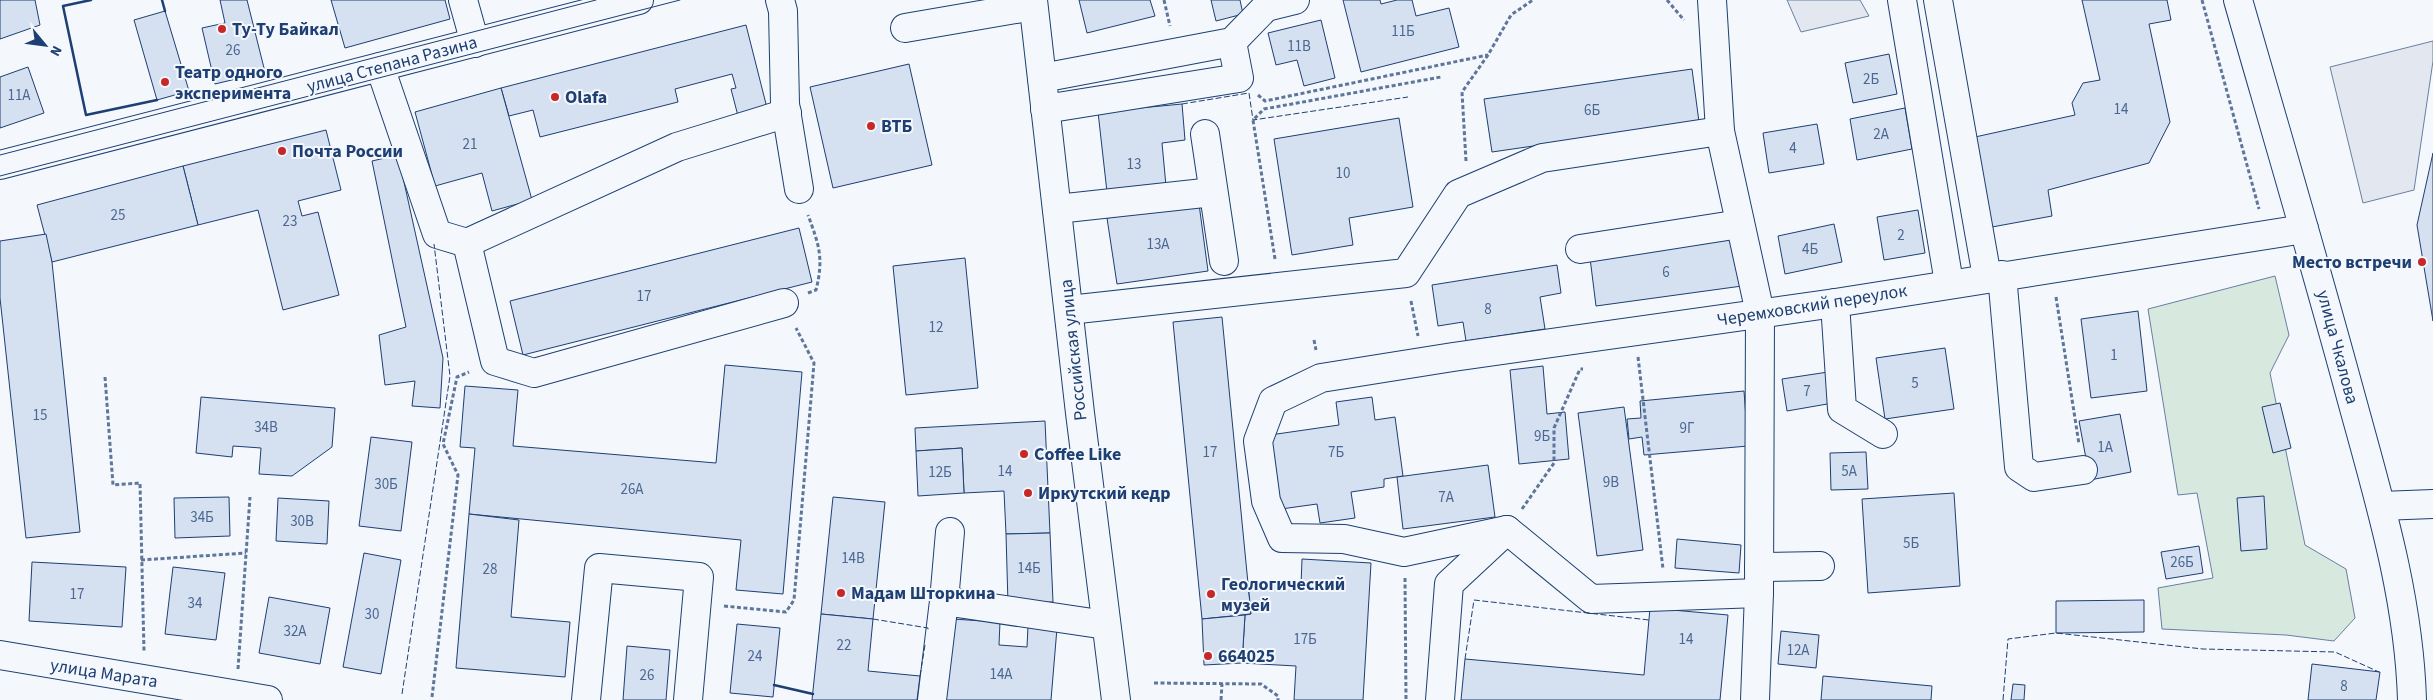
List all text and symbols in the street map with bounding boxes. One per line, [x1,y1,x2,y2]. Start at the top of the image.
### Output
place label: Ту-Ту Байкал [232,17,339,42]
north arrow [20,20,70,70]
house number: 11Б [1391,21,1415,42]
marker: Ту-Ту Байкал [216,23,228,35]
street label: улица Степана Разина [304,30,480,99]
house number: 11В [1287,36,1311,57]
house number: 26 [226,40,240,61]
text: N [44,42,66,60]
place label: Театр одного эксперимента [175,60,291,106]
house number: 2Б [1863,69,1879,90]
marker: Театр одного эксперимента [159,76,171,88]
house number: 11А [7,85,31,106]
place label: Olafa [565,85,607,110]
marker: Olafa [549,91,561,103]
house number: 14 [2114,99,2129,120]
house number: 6Б [1584,100,1600,121]
place label: ВТБ [881,114,912,139]
marker: ВТБ [865,120,877,132]
house number: 2А [1873,124,1890,145]
house number: 21 [463,134,477,155]
house number: 4 [1789,138,1797,159]
place label: Почта России [292,139,403,164]
marker: Почта России [276,145,288,157]
house number: 13 [1127,154,1141,175]
house number: 10 [1336,163,1350,184]
house number: 25 [111,205,125,226]
house number: 23 [283,211,297,232]
house number: 2 [1897,225,1905,246]
house number: 13А [1146,234,1170,255]
house number: 4Б [1802,239,1818,260]
place label: Место встречи [2292,250,2412,275]
marker: Место встречи [2416,256,2428,268]
house number: 6 [1662,262,1670,283]
street label: Российская улица [1054,278,1093,422]
street label: Черемховский переулок [1715,278,1909,333]
house number: 17 [637,286,651,307]
street label: улица Чкалова [2310,287,2365,407]
house number: 8 [1484,299,1492,320]
house number: 12 [929,317,943,338]
house number: 1 [2110,345,2118,366]
house number: 5 [1911,373,1919,394]
house number: 7 [1803,381,1811,402]
house number: 15 [33,405,47,426]
house number: 34В [254,417,278,438]
house number: 9Г [1680,418,1695,439]
house number: 9Б [1534,426,1550,447]
house number: 1А [2097,437,2114,458]
place label: Coffee Like [1034,442,1121,467]
house number: 17 [1203,442,1217,463]
house number: 7Б [1328,442,1344,463]
marker: Coffee Like [1018,448,1030,460]
house number: 14 [998,461,1013,482]
house number: 5А [1841,461,1858,482]
house number: 12Б [928,462,952,483]
house number: 9В [1603,472,1619,493]
house number: 30Б [374,474,398,495]
house number: 26А [620,479,644,500]
place label: Иркутский кедр [1038,481,1171,506]
marker: Иркутский кедр [1022,487,1034,499]
house number: 7А [1438,487,1455,508]
house number: 34Б [190,507,214,528]
house number: 30В [290,511,314,532]
house number: 5Б [1903,533,1919,554]
house number: 14В [841,548,865,569]
house number: 26Б [2170,552,2194,573]
house number: 14Б [1017,558,1041,579]
house number: 28 [483,559,497,580]
place label: Геологический музей [1221,572,1345,618]
place label: Мадам Шторкина [851,581,995,606]
house number: 17 [70,584,84,605]
marker: Мадам Шторкина [835,587,847,599]
marker: Геологический музей [1205,588,1217,600]
house number: 34 [188,593,203,614]
house number: 30 [365,604,379,625]
house number: 32А [283,621,307,642]
house number: 17Б [1293,629,1317,650]
house number: 14 [1679,629,1694,650]
house number: 22 [837,635,851,656]
house number: 12А [1786,640,1810,661]
place label: 664025 [1218,644,1275,669]
house number: 24 [748,646,763,667]
marker: 664025 [1202,650,1214,662]
street label: улица Марата [48,653,159,694]
house number: 14А [989,664,1013,685]
house number: 26 [640,665,654,686]
house number: 8 [2340,676,2348,697]

